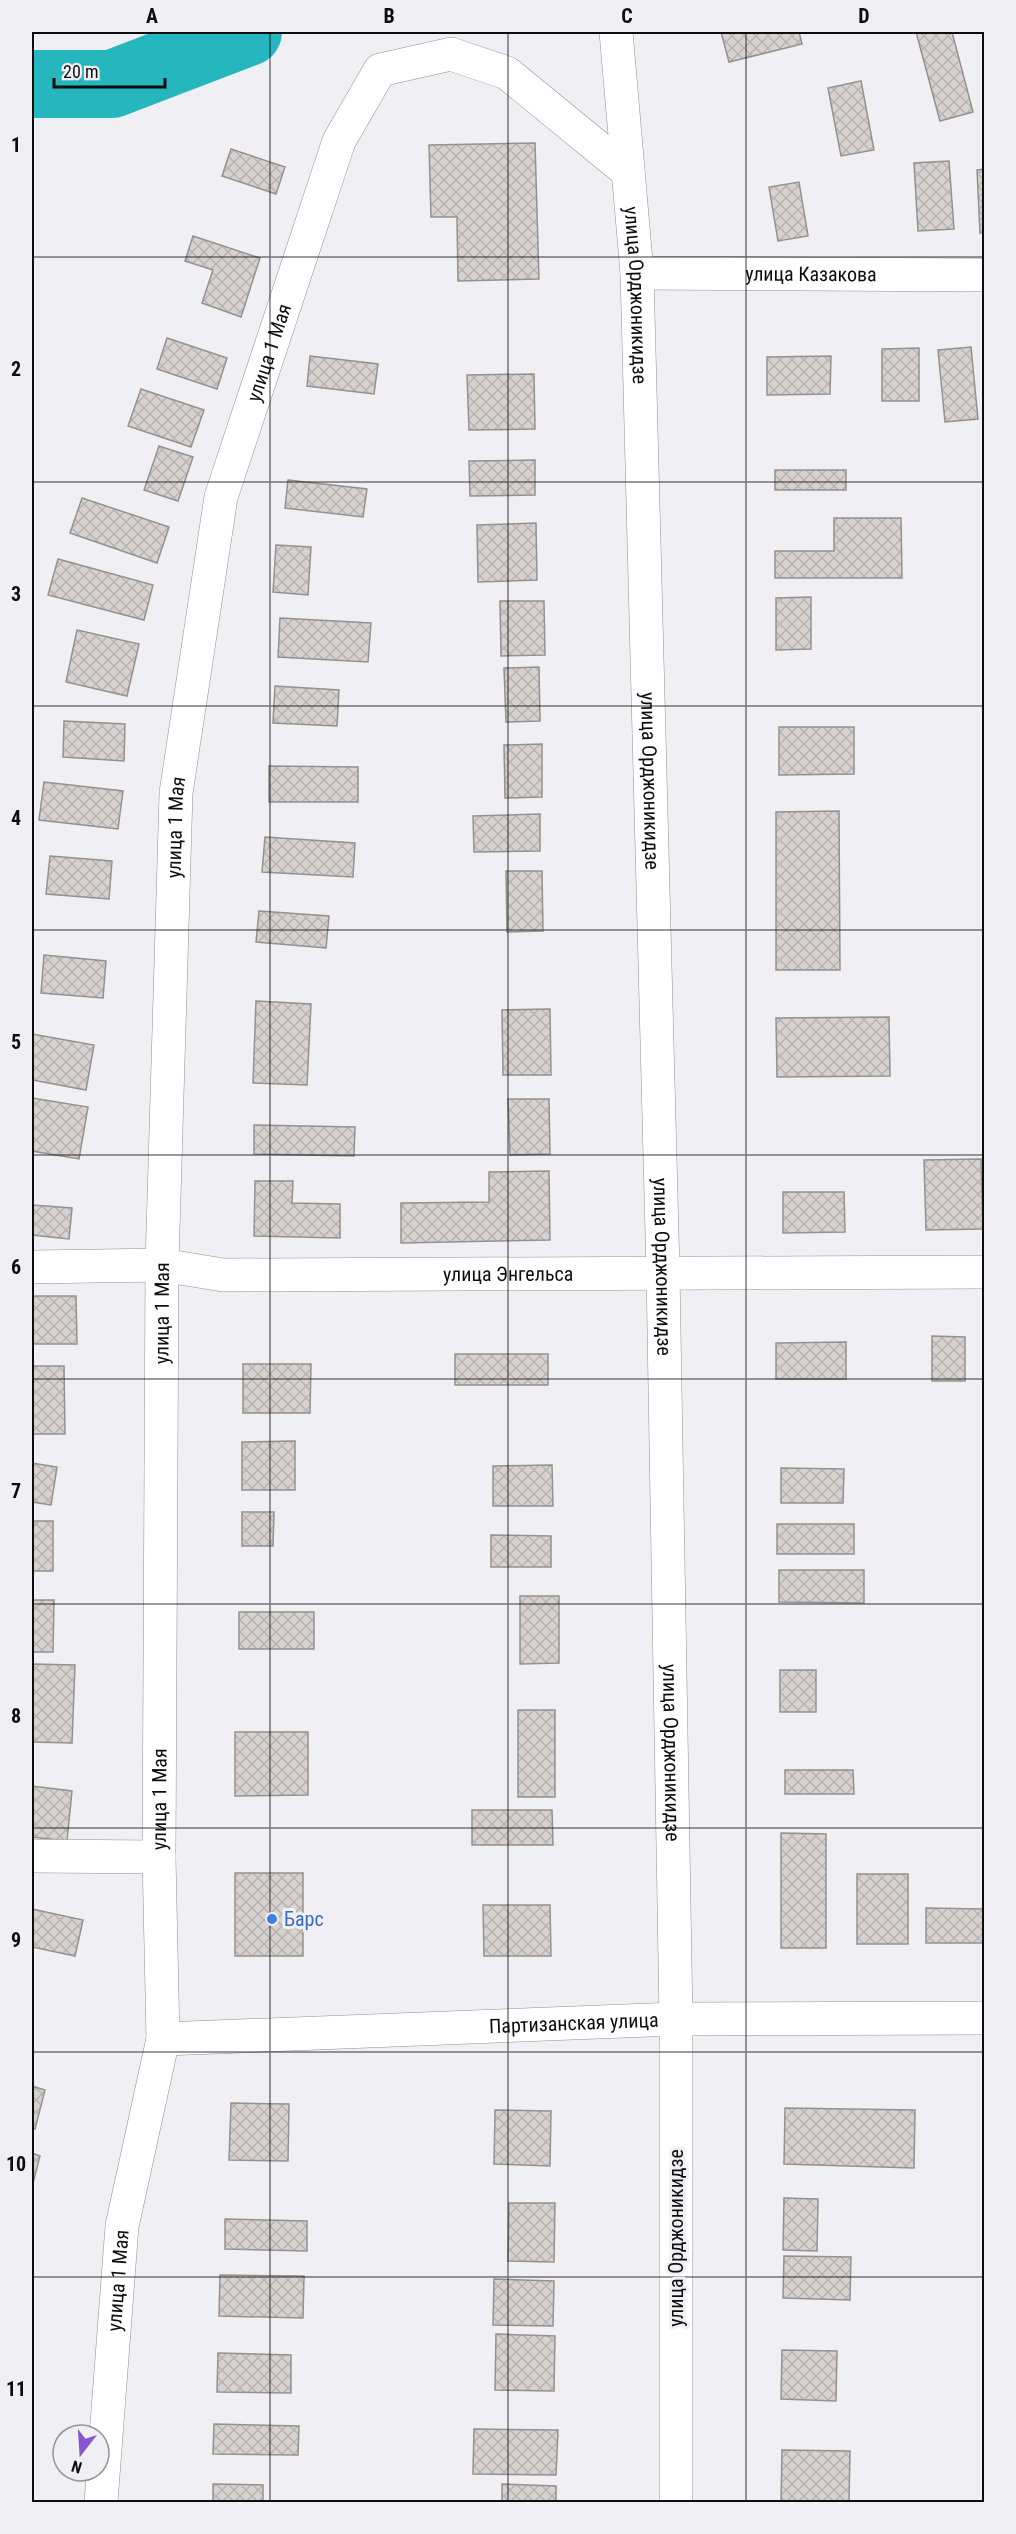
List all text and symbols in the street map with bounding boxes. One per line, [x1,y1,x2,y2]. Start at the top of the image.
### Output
text: A [146,4,158,28]
text: B [383,4,395,28]
text: C [621,4,633,28]
text: D [858,4,870,28]
scale bar [54,51,165,89]
text: 20 m [63,61,98,82]
text: 1 [11,133,21,157]
street label: улица Орджоникидзе [619,205,652,384]
street label: улица Казакова [745,262,877,286]
street label: улица 1 Мая [241,301,296,405]
text: 2 [11,357,21,381]
text: 3 [11,582,21,606]
street label: улица Орджоникидзе [636,692,665,870]
street label: улица 1 Мая [161,775,190,879]
text: 4 [11,806,21,830]
text: 5 [11,1030,21,1054]
street label: улица Орджоникидзе [649,1178,676,1356]
text: 6 [11,1255,21,1279]
street label: улица 1 Мая [149,1262,174,1364]
street label: улица Энгельса [443,1262,573,1286]
text: 7 [11,1479,21,1503]
street label: улица Орджоникидзе [658,1664,685,1842]
text: 8 [11,1704,21,1728]
street label: улица 1 Мая [147,1748,172,1850]
place label: Барс [284,1907,324,1931]
marker: Барс [265,1912,279,1926]
text: 9 [11,1928,21,1952]
street label: Партизанская улица [488,2008,659,2038]
street label: улица Орджоникидзе [664,2149,688,2327]
text: 10 [6,2152,26,2176]
street label: улица 1 Мая [102,2229,134,2332]
text: 11 [6,2377,26,2401]
north arrow [51,2423,111,2483]
text: N [69,2456,84,2477]

